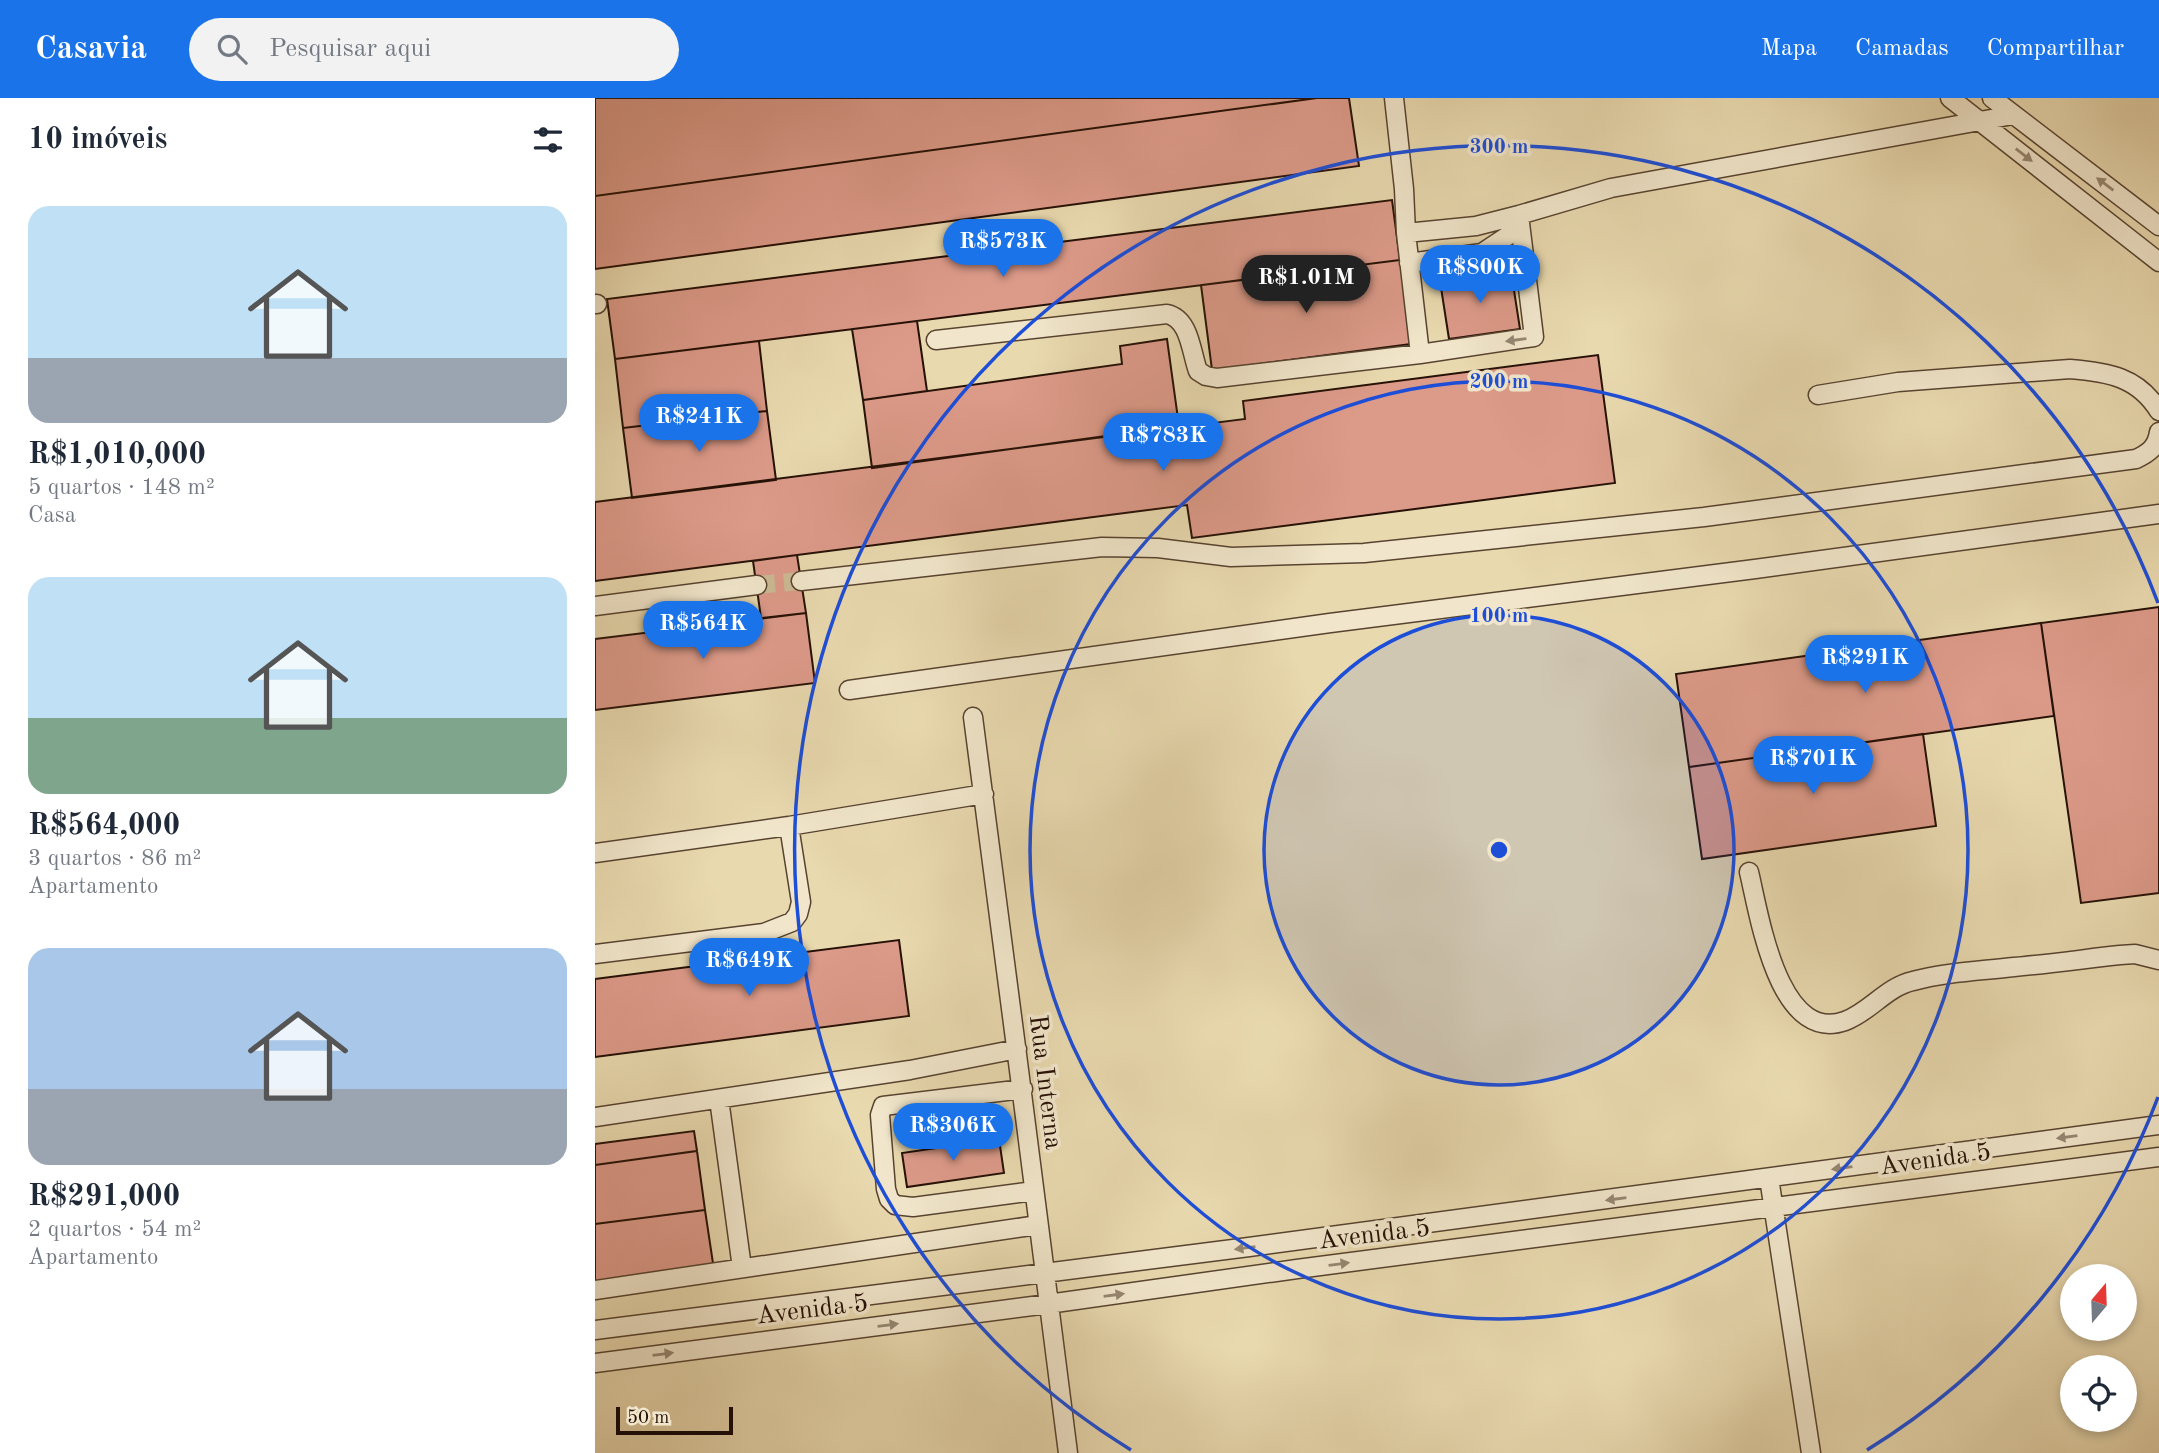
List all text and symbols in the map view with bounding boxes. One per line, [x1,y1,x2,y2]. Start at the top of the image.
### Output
search box [189,18,679,81]
icon: search [213,30,251,68]
text: Casavia [35,33,147,66]
text: Pesquisar aqui [269,36,431,62]
text: Mapa [1761,37,1817,61]
text: Camadas [1855,37,1949,61]
text: Compartilhar [1987,37,2124,61]
icon: filters [529,121,567,159]
text: 10 imóveis [28,125,167,155]
text: 300 m [1469,137,1529,158]
one-way arrow [2015,147,2032,162]
one-way arrow [2096,178,2114,192]
pin: R$573K [946,220,1060,279]
text: R$573K [959,230,1047,253]
pin: R$800K [1423,246,1537,305]
icon: home [235,251,361,377]
pin: R$1.01M [1241,256,1371,315]
text: R$800K [1436,256,1524,279]
text: R$1.01M [1257,266,1355,289]
one-way arrow [1504,335,1526,346]
text: 200 m [1469,372,1529,393]
pin: R$241K [642,394,756,454]
text: R$241K [655,405,743,428]
pin: R$783K [1106,414,1220,473]
text: R$783K [1119,424,1207,447]
text: R$1,010,000 [28,440,206,470]
text: 5 quartos · 148 m² [28,476,215,499]
text: Casa [28,504,76,527]
pin: R$564K [646,602,760,661]
text: 100 m [1469,606,1529,627]
text: R$564K [659,612,747,635]
icon: home [235,622,361,748]
pin: R$291K [1808,636,1922,695]
text: R$291K [1821,646,1909,669]
pin: R$701K [1756,736,1870,796]
text: R$701K [1769,747,1857,770]
text: R$564,000 [28,811,180,841]
centre of rings [1487,838,1511,862]
text: 3 quartos · 86 m² [28,847,201,870]
text: Apartamento [28,875,158,898]
pin: R$649K [692,939,806,998]
text: R$649K [705,949,793,972]
icon: home [235,993,361,1119]
street label: Rua Interna [1024,1013,1066,1151]
pin: R$306K [896,1104,1010,1163]
text: R$306K [909,1114,997,1137]
one-way arrow [2056,1132,2078,1143]
street label: Avenida 5 [1878,1139,1993,1181]
one-way arrow [1831,1163,1853,1174]
text: R$291,000 [28,1182,180,1212]
one-way arrow [1605,1193,1627,1204]
street label: Avenida 5 [1317,1215,1432,1255]
text: 2 quartos · 54 m² [28,1218,201,1241]
one-way arrow [1234,1243,1256,1254]
text: Apartamento [28,1246,158,1269]
one-way arrow [1328,1258,1350,1269]
north arrow [2060,1264,2137,1340]
map controls [2060,1264,2137,1432]
one-way arrow [1103,1289,1125,1300]
street label: Avenida 5 [755,1290,870,1330]
one-way arrow [877,1319,899,1330]
one-way arrow [652,1349,674,1360]
button: locate [2060,1355,2137,1432]
scale bar [616,1404,733,1436]
text: 50 m [627,1409,669,1428]

